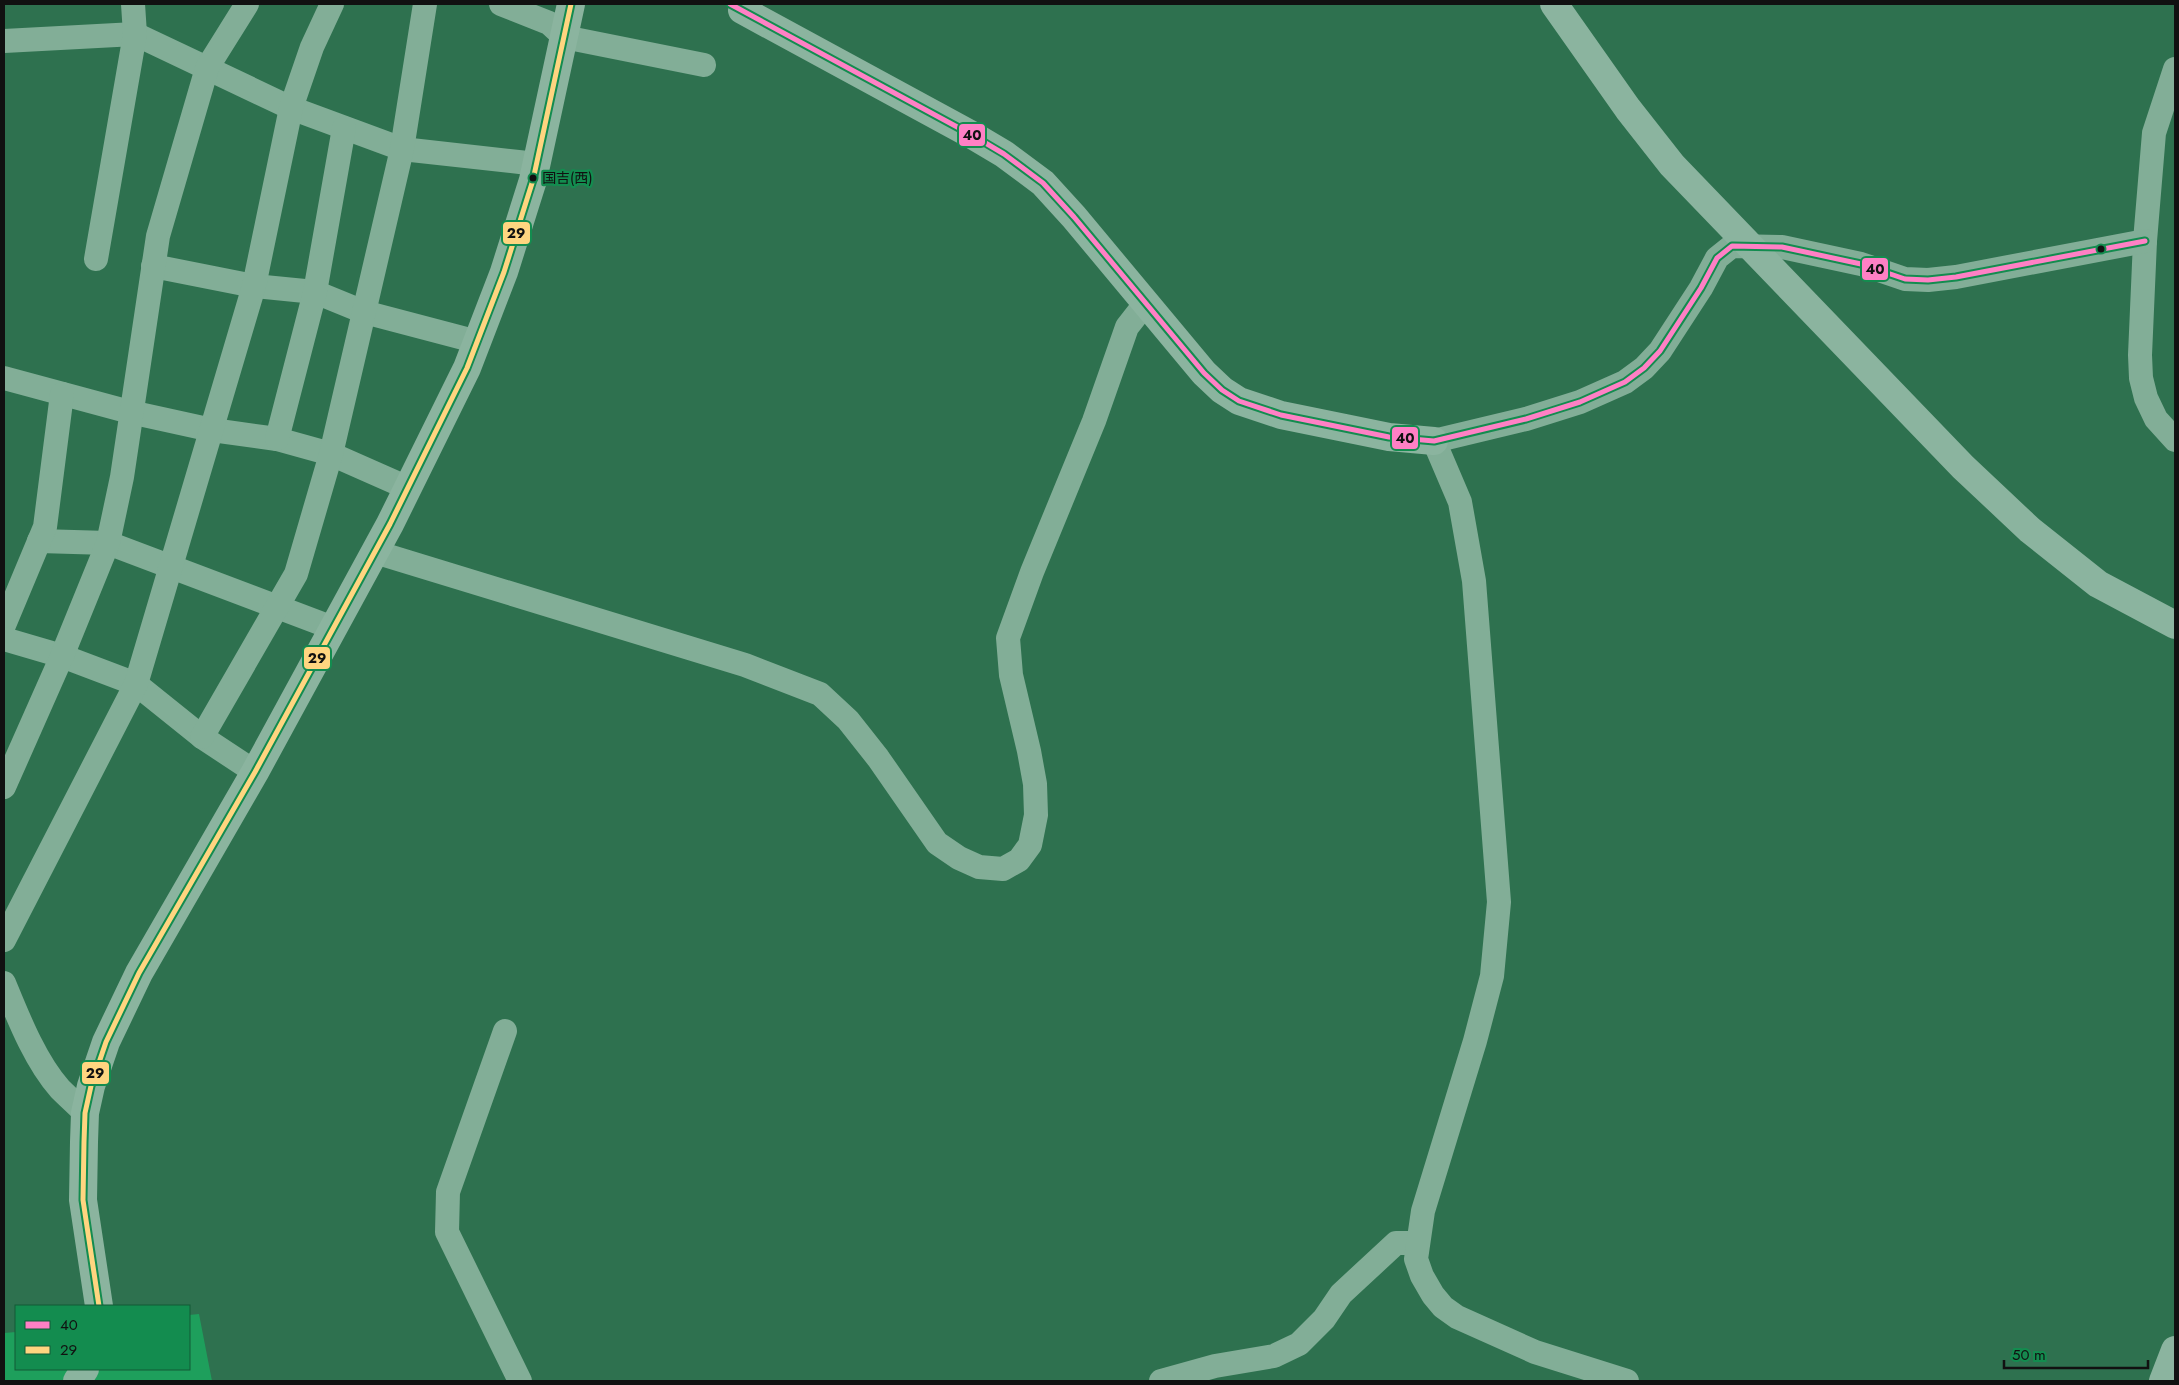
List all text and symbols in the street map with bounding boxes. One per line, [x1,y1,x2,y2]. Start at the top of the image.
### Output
line badge: 40 [958,123,986,147]
text: 40 [962,125,982,145]
place label: 国吉(西) [542,168,593,188]
marker: 国吉(西) [528,173,538,183]
line badge: 29 [502,221,531,245]
text: 29 [507,223,525,243]
unlabelled marker [2096,244,2106,254]
line badge: 40 [1861,257,1889,281]
text: 40 [1865,259,1885,279]
line badge: 40 [1391,426,1419,450]
text: 40 [1395,428,1415,448]
line badge: 29 [303,646,331,670]
text: 29 [308,648,326,668]
line badge: 29 [81,1061,110,1085]
text: 29 [86,1063,104,1083]
legend [15,1305,190,1370]
text: 40 [60,1314,78,1336]
scale bar [2004,1338,2148,1370]
text: 29 [60,1339,77,1361]
text: 50 m [2012,1344,2046,1366]

